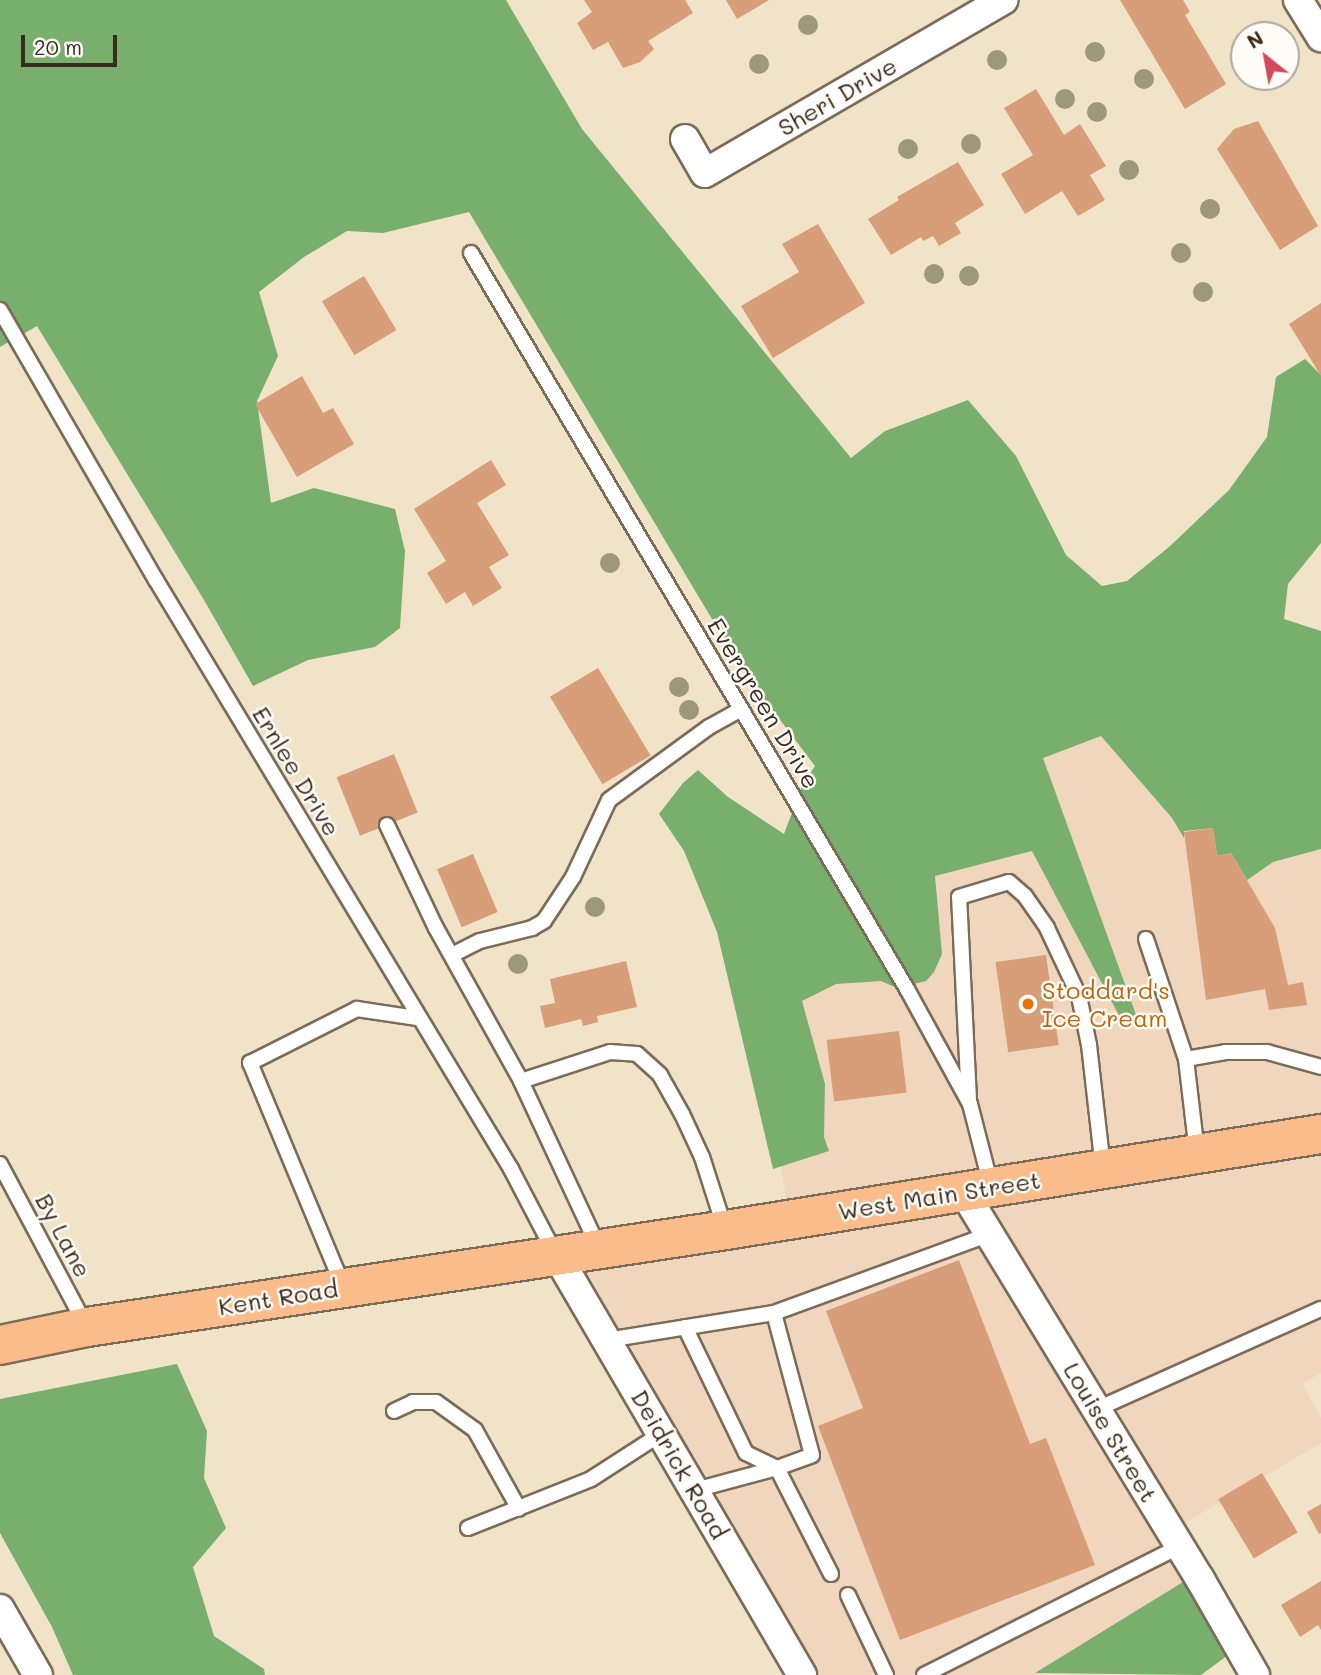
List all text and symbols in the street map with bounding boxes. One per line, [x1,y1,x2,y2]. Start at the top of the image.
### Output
scale bar [24,21,121,65]
north arrow [1230,21,1300,91]
text: N [1242,25,1268,54]
text: 20 m [34,33,82,60]
street label: Sheri Drive [772,50,902,142]
street label: Evergreen Drive [702,613,826,793]
street label: Ernlee Drive [247,701,347,841]
place label: Stoddard's Ice Cream [1042,976,1170,1032]
marker: Stoddard's Ice Cream [1020,996,1036,1012]
street label: West Main Street [836,1165,1042,1225]
street label: By Lane [30,1188,98,1282]
street label: Kent Road [216,1273,340,1321]
street label: Louise Street [1058,1357,1164,1507]
street label: Deidrick Road [626,1384,734,1544]

